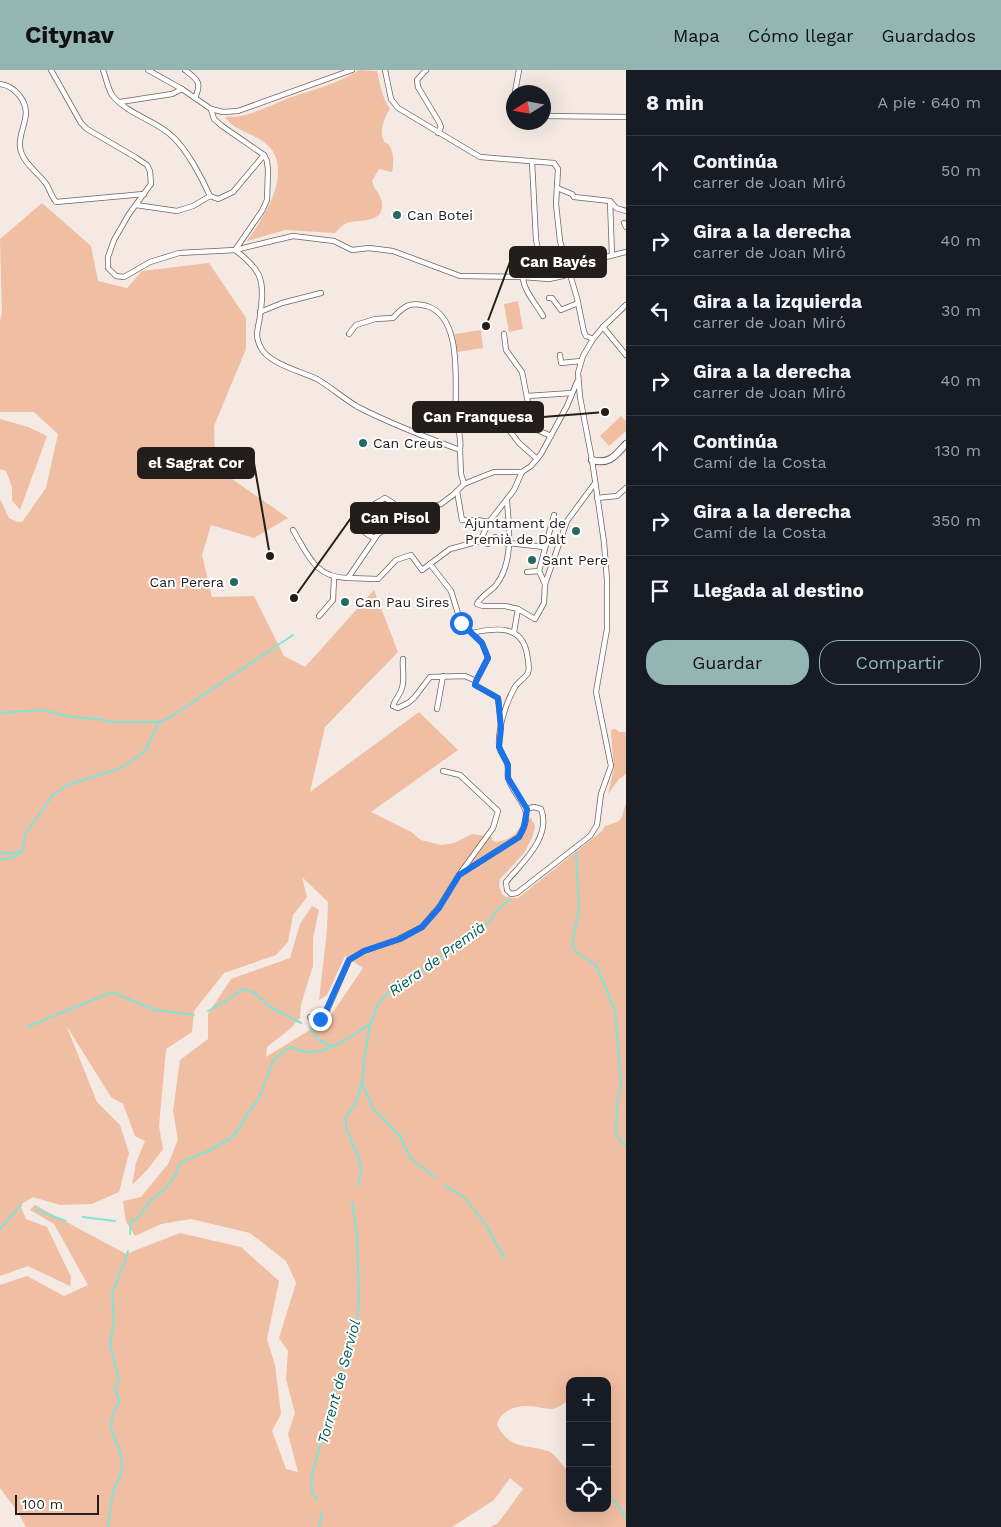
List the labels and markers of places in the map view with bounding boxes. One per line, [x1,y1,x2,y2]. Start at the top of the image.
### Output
place label: Can Botei [407,207,473,223]
marker: Can Botei [391,209,403,221]
callout: Can Bayés [510,247,606,277]
callout: Can Franquesa [413,402,543,432]
place label: Can Creus [373,435,443,451]
marker: Can Creus [357,437,369,449]
callout: el Sagrat Cor [138,448,254,478]
callout: Can Pisol [351,503,439,533]
place label: Ajuntament de Premià de Dalt [465,515,566,547]
marker: Ajuntament de Premià de Dalt [570,525,582,537]
place label: Sant Pere [542,552,608,568]
marker: Sant Pere [526,554,538,566]
place label: Can Perera [150,574,224,590]
marker: Can Perera [228,576,240,588]
place label: Can Pau Sires [355,594,449,610]
marker: Can Pau Sires [339,596,351,608]

